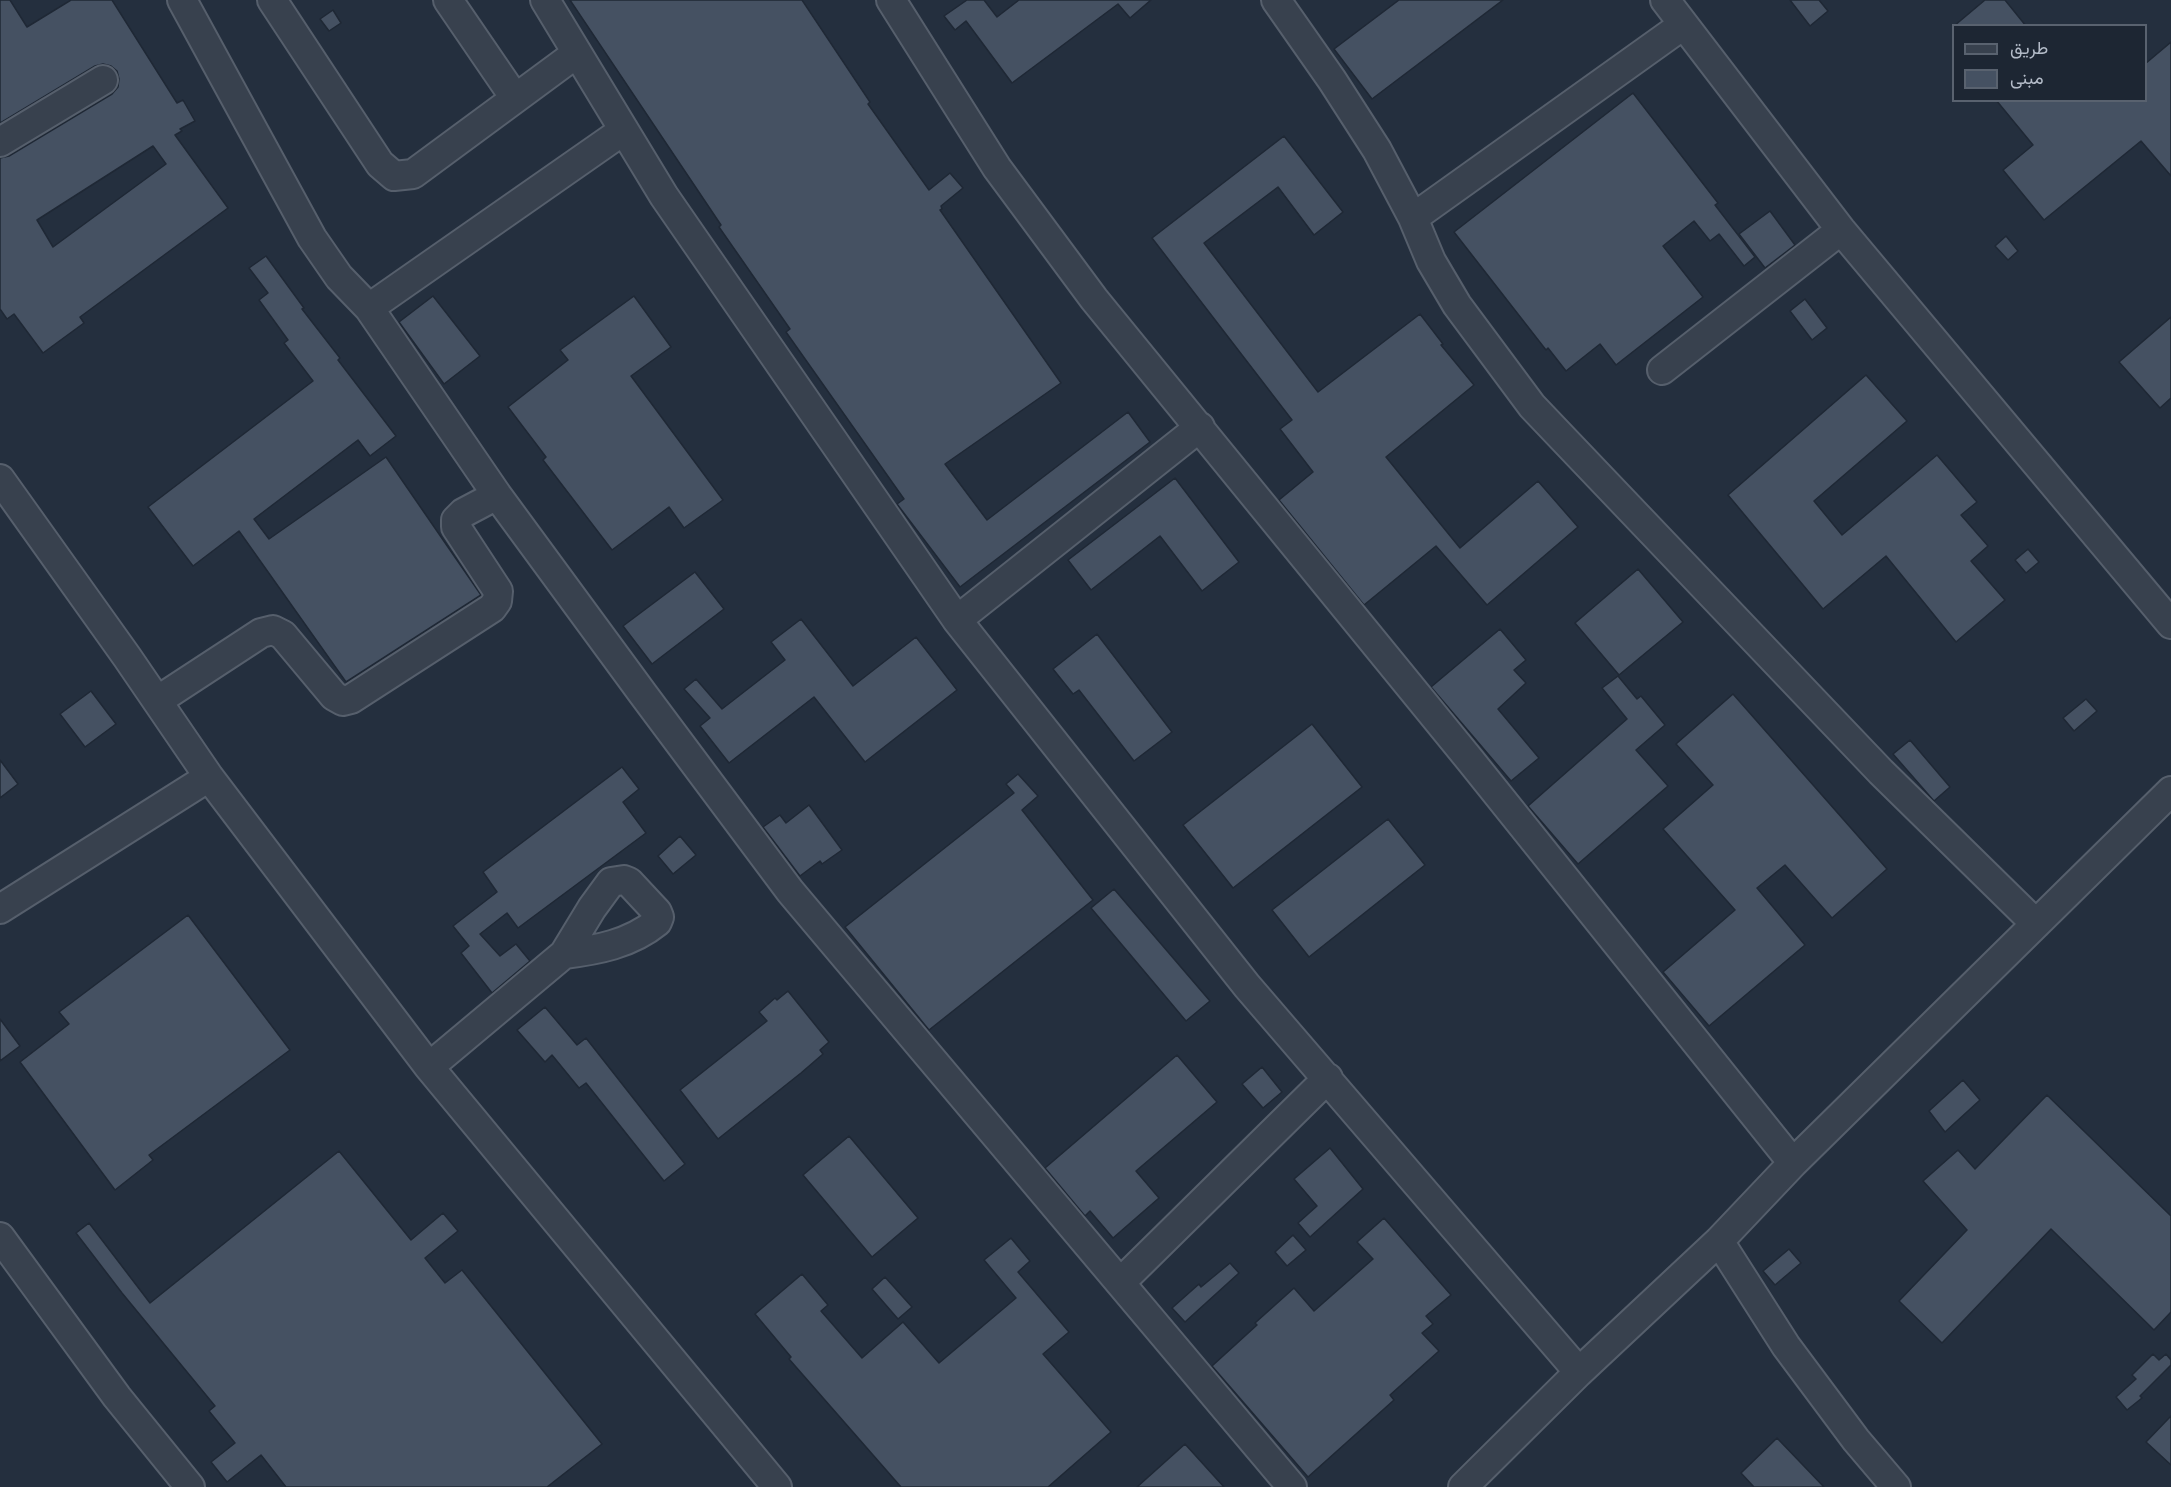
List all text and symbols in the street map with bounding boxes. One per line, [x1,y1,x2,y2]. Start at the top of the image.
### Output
legend [1952,24,2147,102]
text: طريق [2010,35,2048,60]
text: مبنى [2010,65,2044,90]

